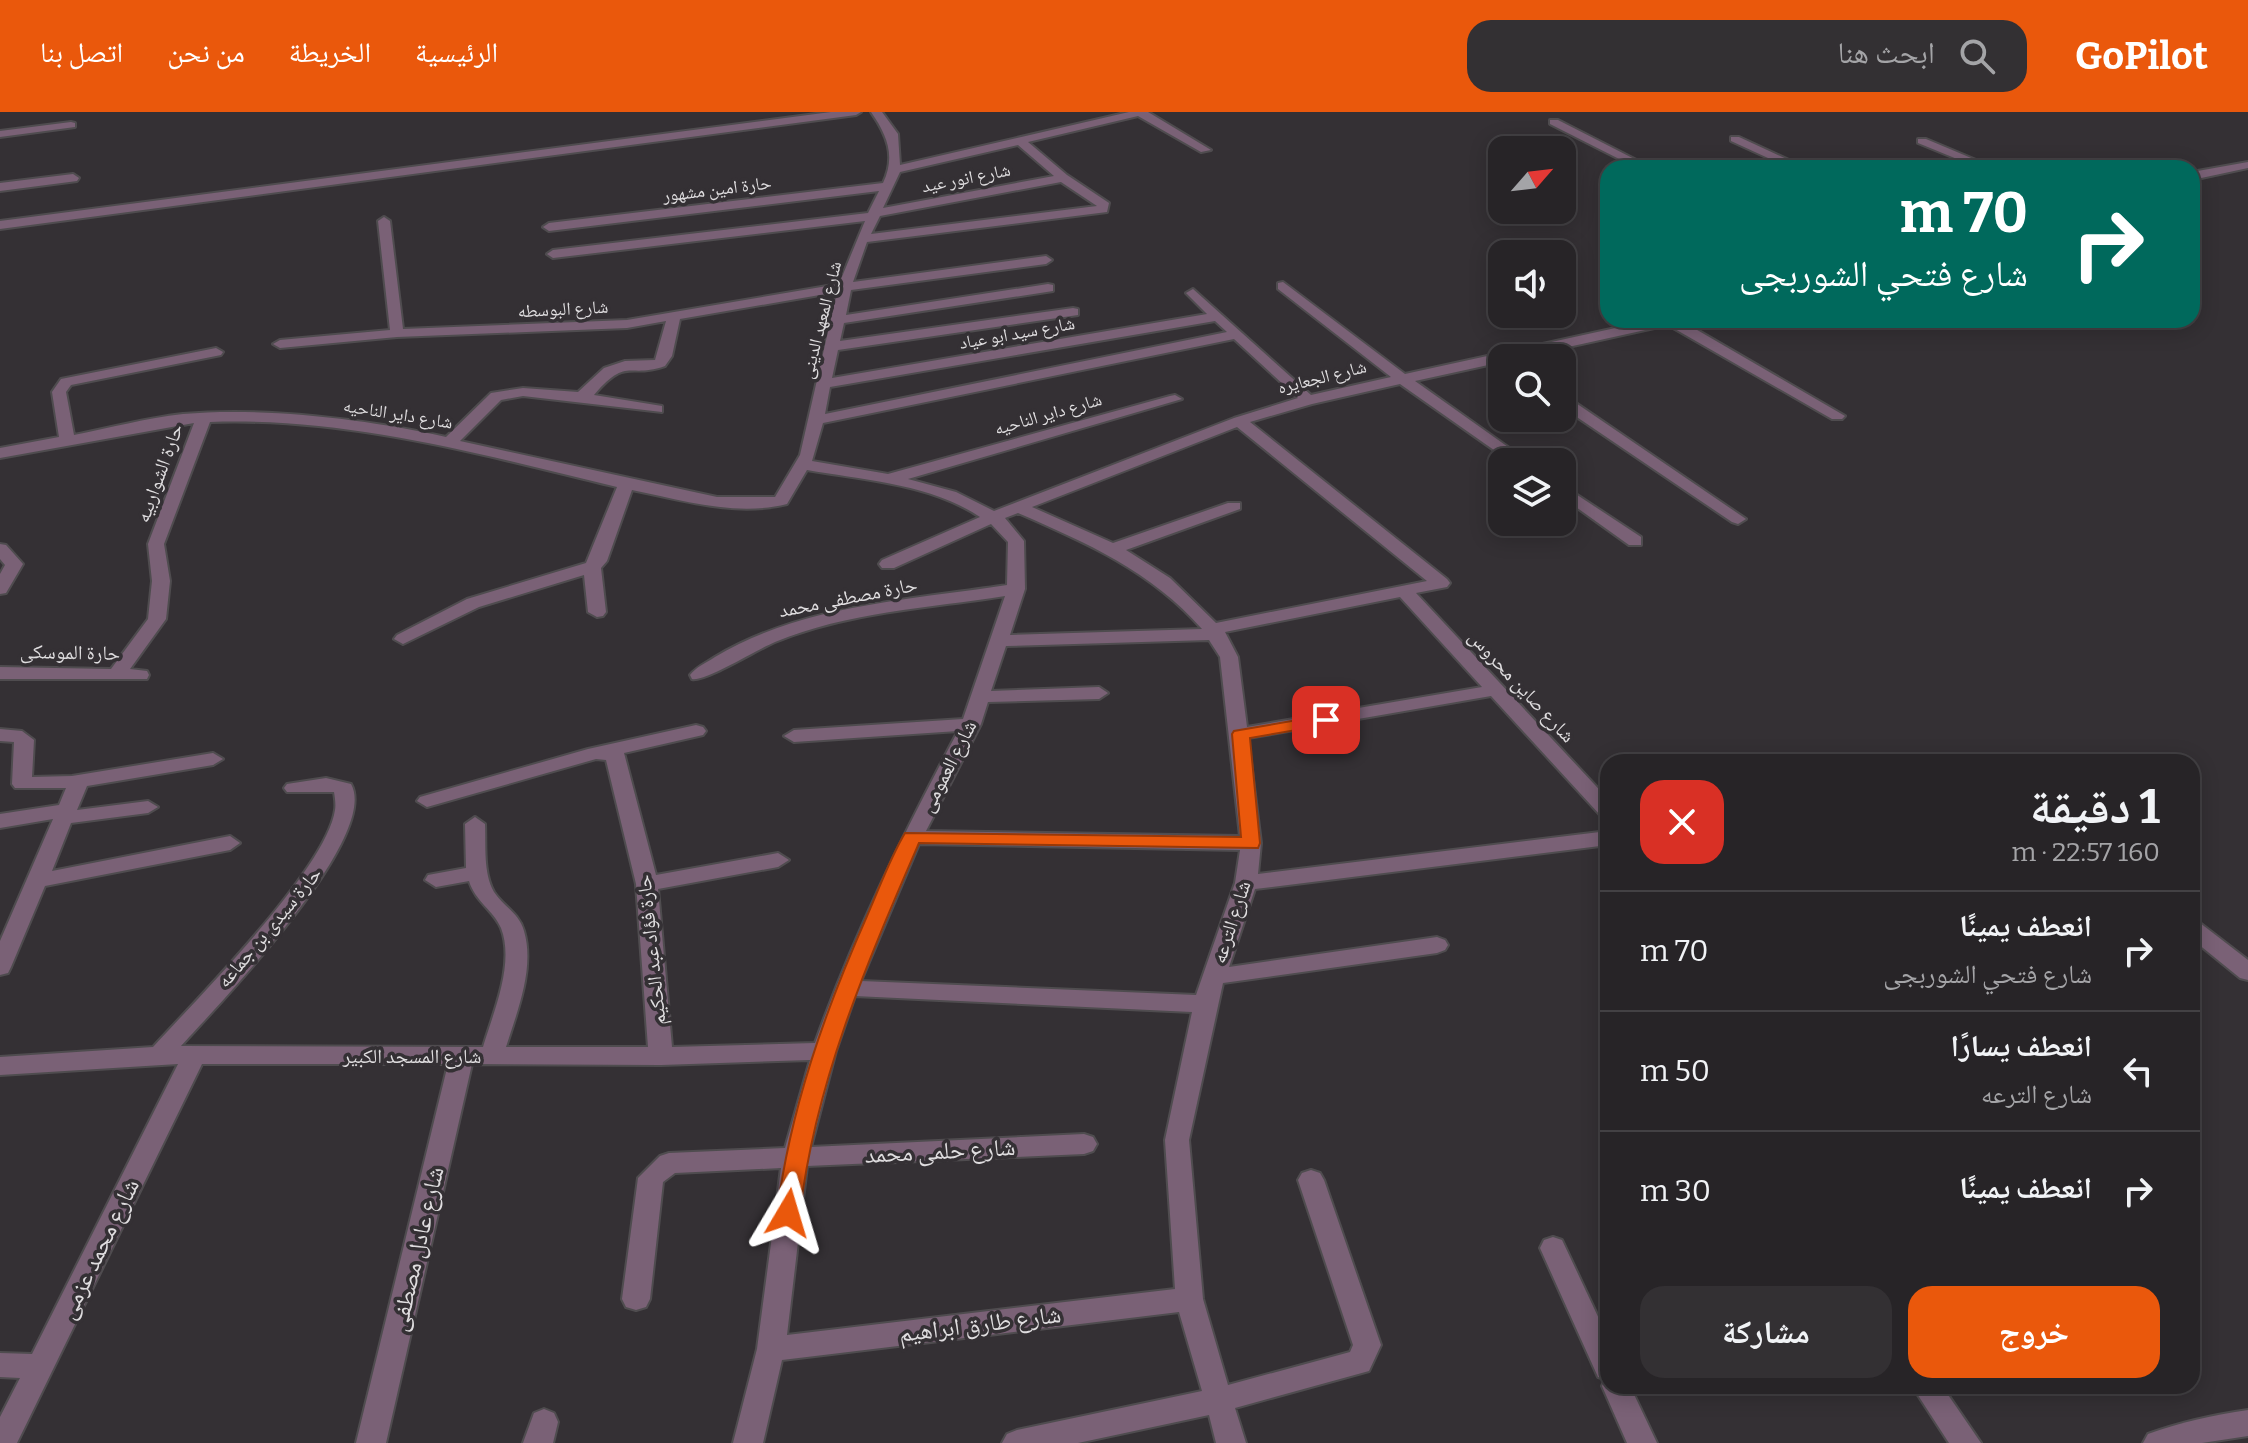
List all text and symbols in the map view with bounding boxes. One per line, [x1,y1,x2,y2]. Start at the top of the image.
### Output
search box [1467,20,2027,92]
text: GoPilot [2075,33,2208,79]
icon: search [1955,34,1999,78]
text: ابحث هنا [1837,35,1935,71]
text: اتصل بنا [40,36,123,69]
text: من نحن [167,36,245,69]
text: الخريطة [289,36,371,69]
text: الرئيسية [415,36,498,69]
north arrow [1488,136,1576,224]
map controls [1488,136,1576,536]
street label: شارع انور عيد [920,159,1012,197]
street label: حارة امين مشهور [660,171,773,207]
text: 70 m [1900,180,2028,247]
icon: right [2056,192,2160,296]
button: sound [1488,240,1576,328]
text: شارع فتحي الشوربجى [1739,252,2028,296]
street label: شارع المعهد الدينى [796,259,846,381]
street label: شارع البوسطه [517,296,609,322]
street label: شارع سيد ابو عياد [957,312,1077,354]
button: search [1488,344,1576,432]
street label: شارع الجعايره [1275,355,1369,399]
street label: شارع داير الناحيه [992,388,1104,440]
street label: شارع داير الناحيه [342,394,454,434]
street label: حارة الشواربيه [130,420,188,526]
button: layers [1488,448,1576,536]
street label: حارة مصطفى محمد [777,572,920,622]
street label: شارع صاين محروس [1463,625,1580,748]
street label: حارة الموسكى [20,639,121,665]
pin [1292,686,1360,754]
icon: arrive [1304,698,1348,742]
street label: شارع العمومى [915,716,982,816]
text: 1 دقيقة [2030,778,2160,836]
button: close [1640,780,1724,864]
text: 160 m · 22:57 [2011,837,2160,868]
street label: حارة سيدى بن جماعه [212,862,327,992]
street label: حارة فؤاد عبد الحكيم [631,873,673,1026]
street label: شارع الترعه [1206,878,1257,967]
text: انعطف يمينًا [1959,908,2092,944]
icon: right [2116,929,2160,973]
text: 70 m [1640,933,1708,969]
text: شارع فتحي الشوربجى [1883,959,2092,990]
text: انعطف يسارًا [1951,1028,2092,1064]
street label: شارع المسجد الكبير [342,1044,481,1069]
icon: left [2116,1049,2160,1093]
text: 50 m [1640,1053,1710,1089]
text: شارع الترعه [1981,1079,2092,1110]
street label: شارع حلمى محمد [864,1133,1016,1170]
street label: شارع عادل مصطفى [384,1164,451,1334]
icon: right [2116,1169,2160,1213]
text: انعطف يمينًا [1959,1170,2092,1206]
position arrow [746,1171,830,1255]
text: 30 m [1640,1173,1711,1209]
street label: شارع محمد عزمى [53,1174,146,1324]
button: مشاركة [1640,1286,1892,1378]
button: خروج [1908,1286,2160,1378]
street label: شارع طارق ابراهيم [897,1300,1063,1350]

